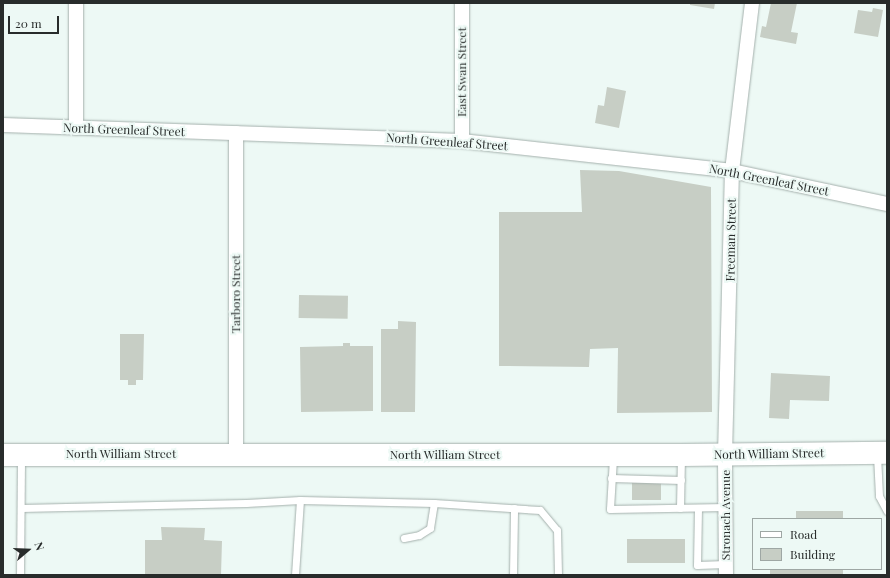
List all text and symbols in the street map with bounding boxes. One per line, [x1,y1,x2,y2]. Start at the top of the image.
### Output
scale bar [10,8,61,34]
text: 20 m [15,15,42,31]
street label: East Swan Street [455,27,469,117]
street label: North Greenleaf Street [63,121,185,139]
street label: North Greenleaf Street [386,131,508,153]
street label: North Greenleaf Street [708,161,830,199]
street label: Freeman Street [723,198,739,282]
street label: Tarboro Street [229,255,243,333]
street label: North William Street [713,446,825,462]
street label: North William Street [66,447,176,461]
street label: North William Street [390,448,500,462]
street label: Stronach Avenue [719,469,733,561]
legend [752,518,882,570]
text: Road [790,526,817,542]
north arrow [8,530,48,570]
text: N [31,540,48,552]
text: Building [790,546,835,562]

